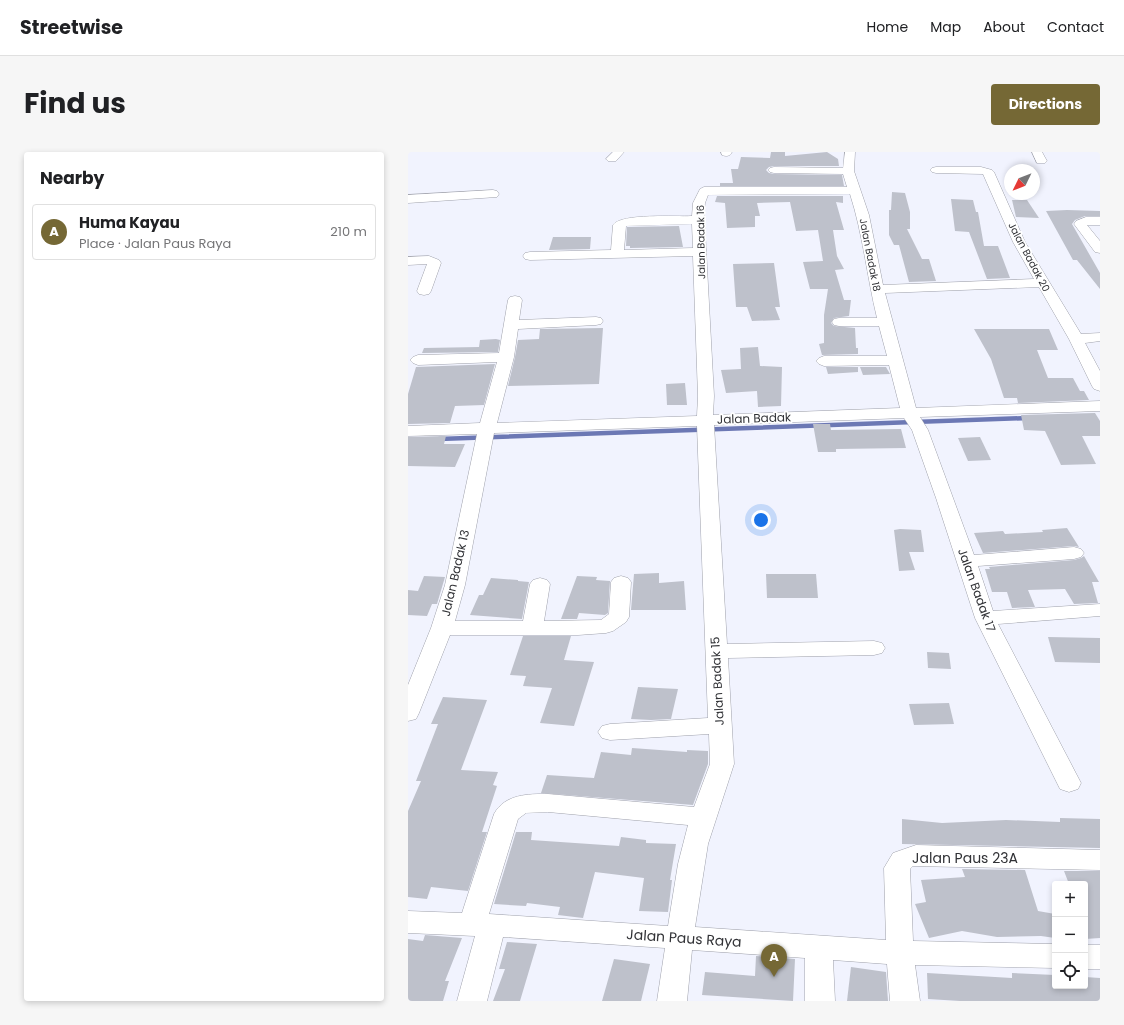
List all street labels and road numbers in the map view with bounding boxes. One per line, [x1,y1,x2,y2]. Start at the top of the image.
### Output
street label: Jalan Badak 16 [693,205,709,279]
street label: Jalan Badak 18 [856,217,884,293]
street label: Jalan Badak 20 [1004,220,1054,294]
street label: Jalan Badak [717,408,792,428]
street label: Jalan Badak 13 [437,528,473,618]
street label: Jalan Badak 17 [954,546,1000,635]
street label: Jalan Badak 15 [706,636,728,726]
street label: Jalan Paus 23A [912,848,1018,868]
street label: Jalan Paus Raya [626,924,742,952]

